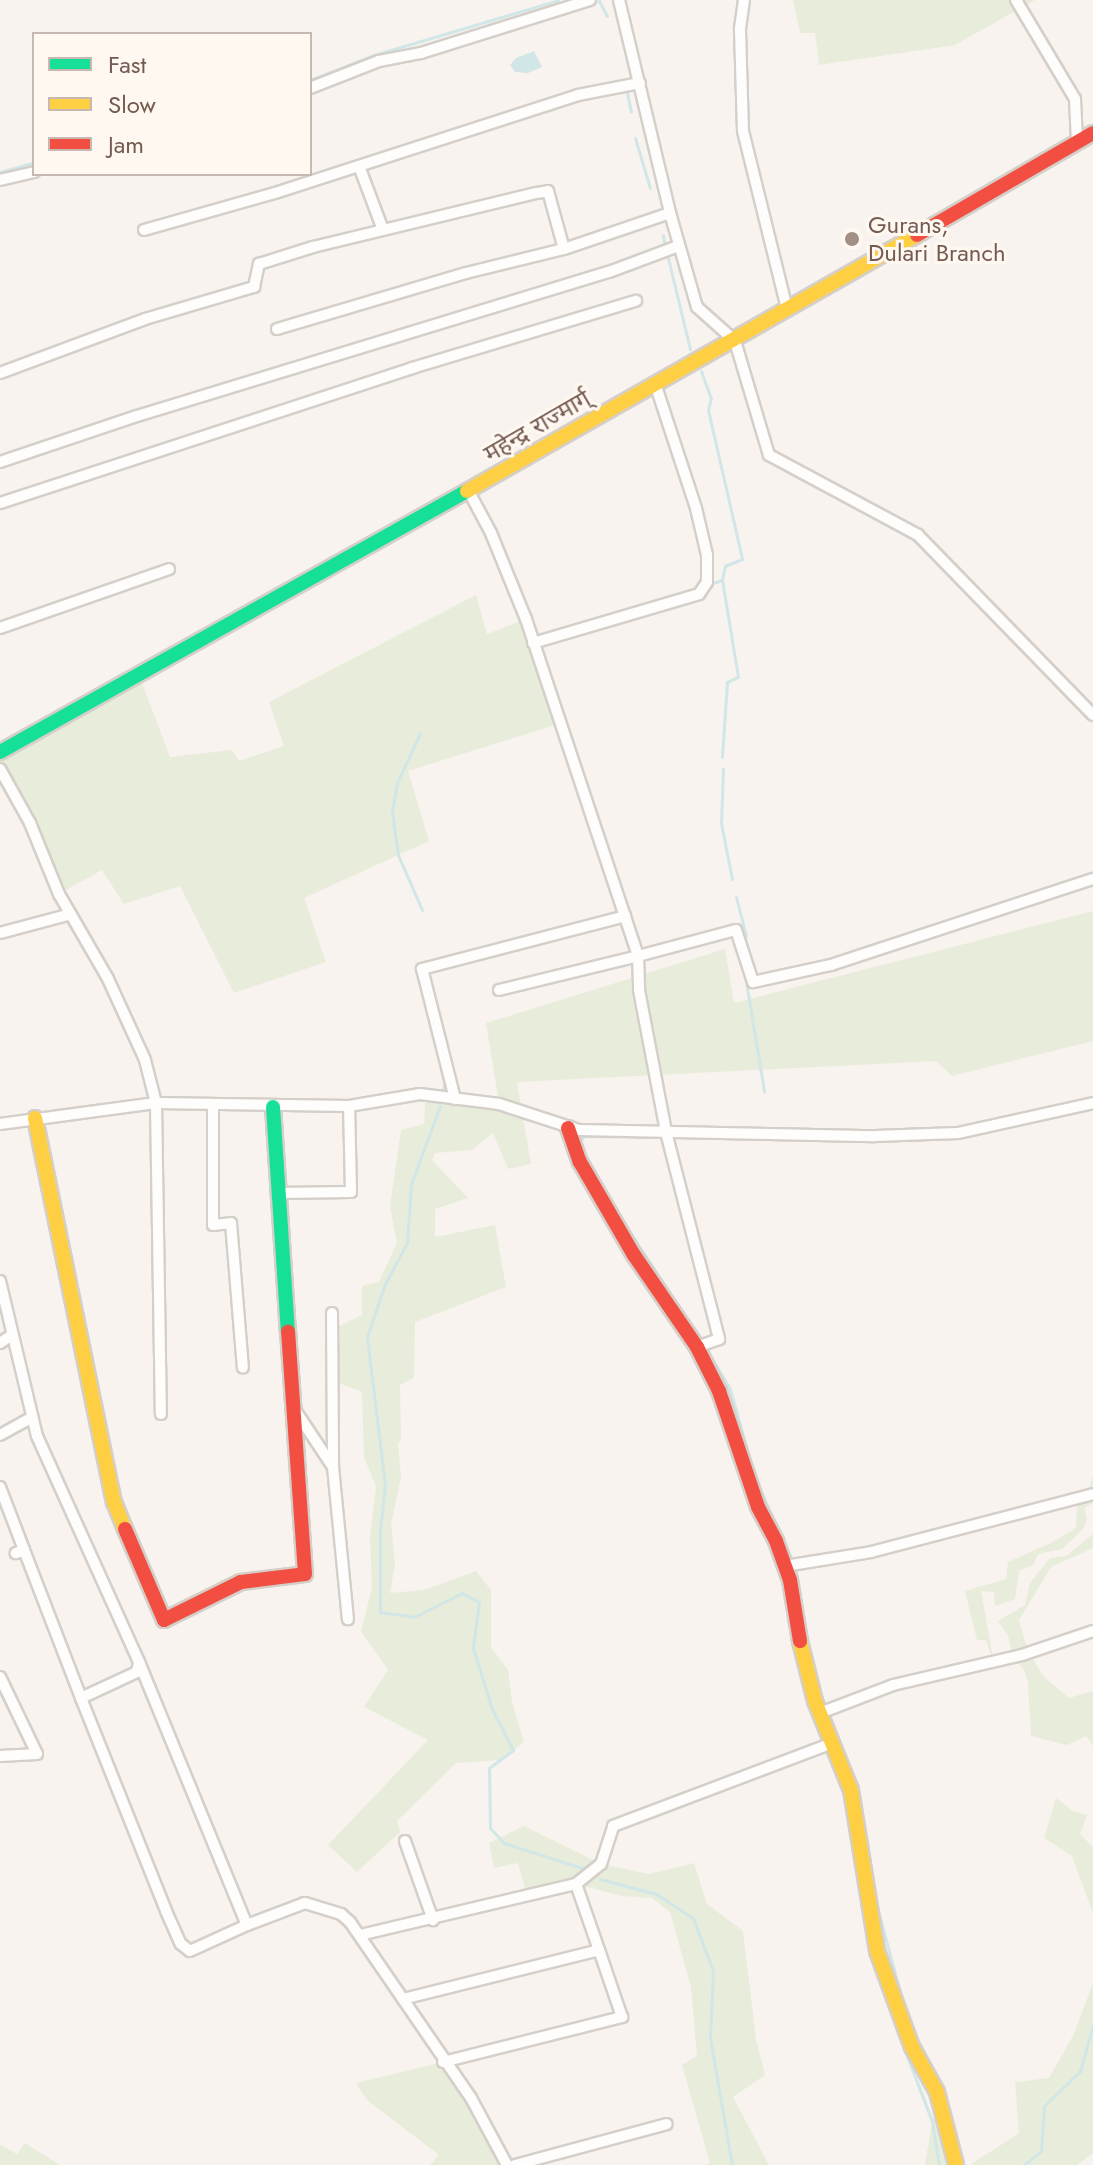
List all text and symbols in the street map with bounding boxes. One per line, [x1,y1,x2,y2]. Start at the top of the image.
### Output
legend [32,32,312,176]
text: Fast [108,47,146,82]
text: Slow [108,87,156,122]
text: Jam [108,127,144,162]
place label: Gurans, Dulari Branch [868,211,1005,267]
marker: Gurans, Dulari Branch [843,230,861,248]
street label: महेन्द्र राज्मार्ग् [479,384,595,468]

